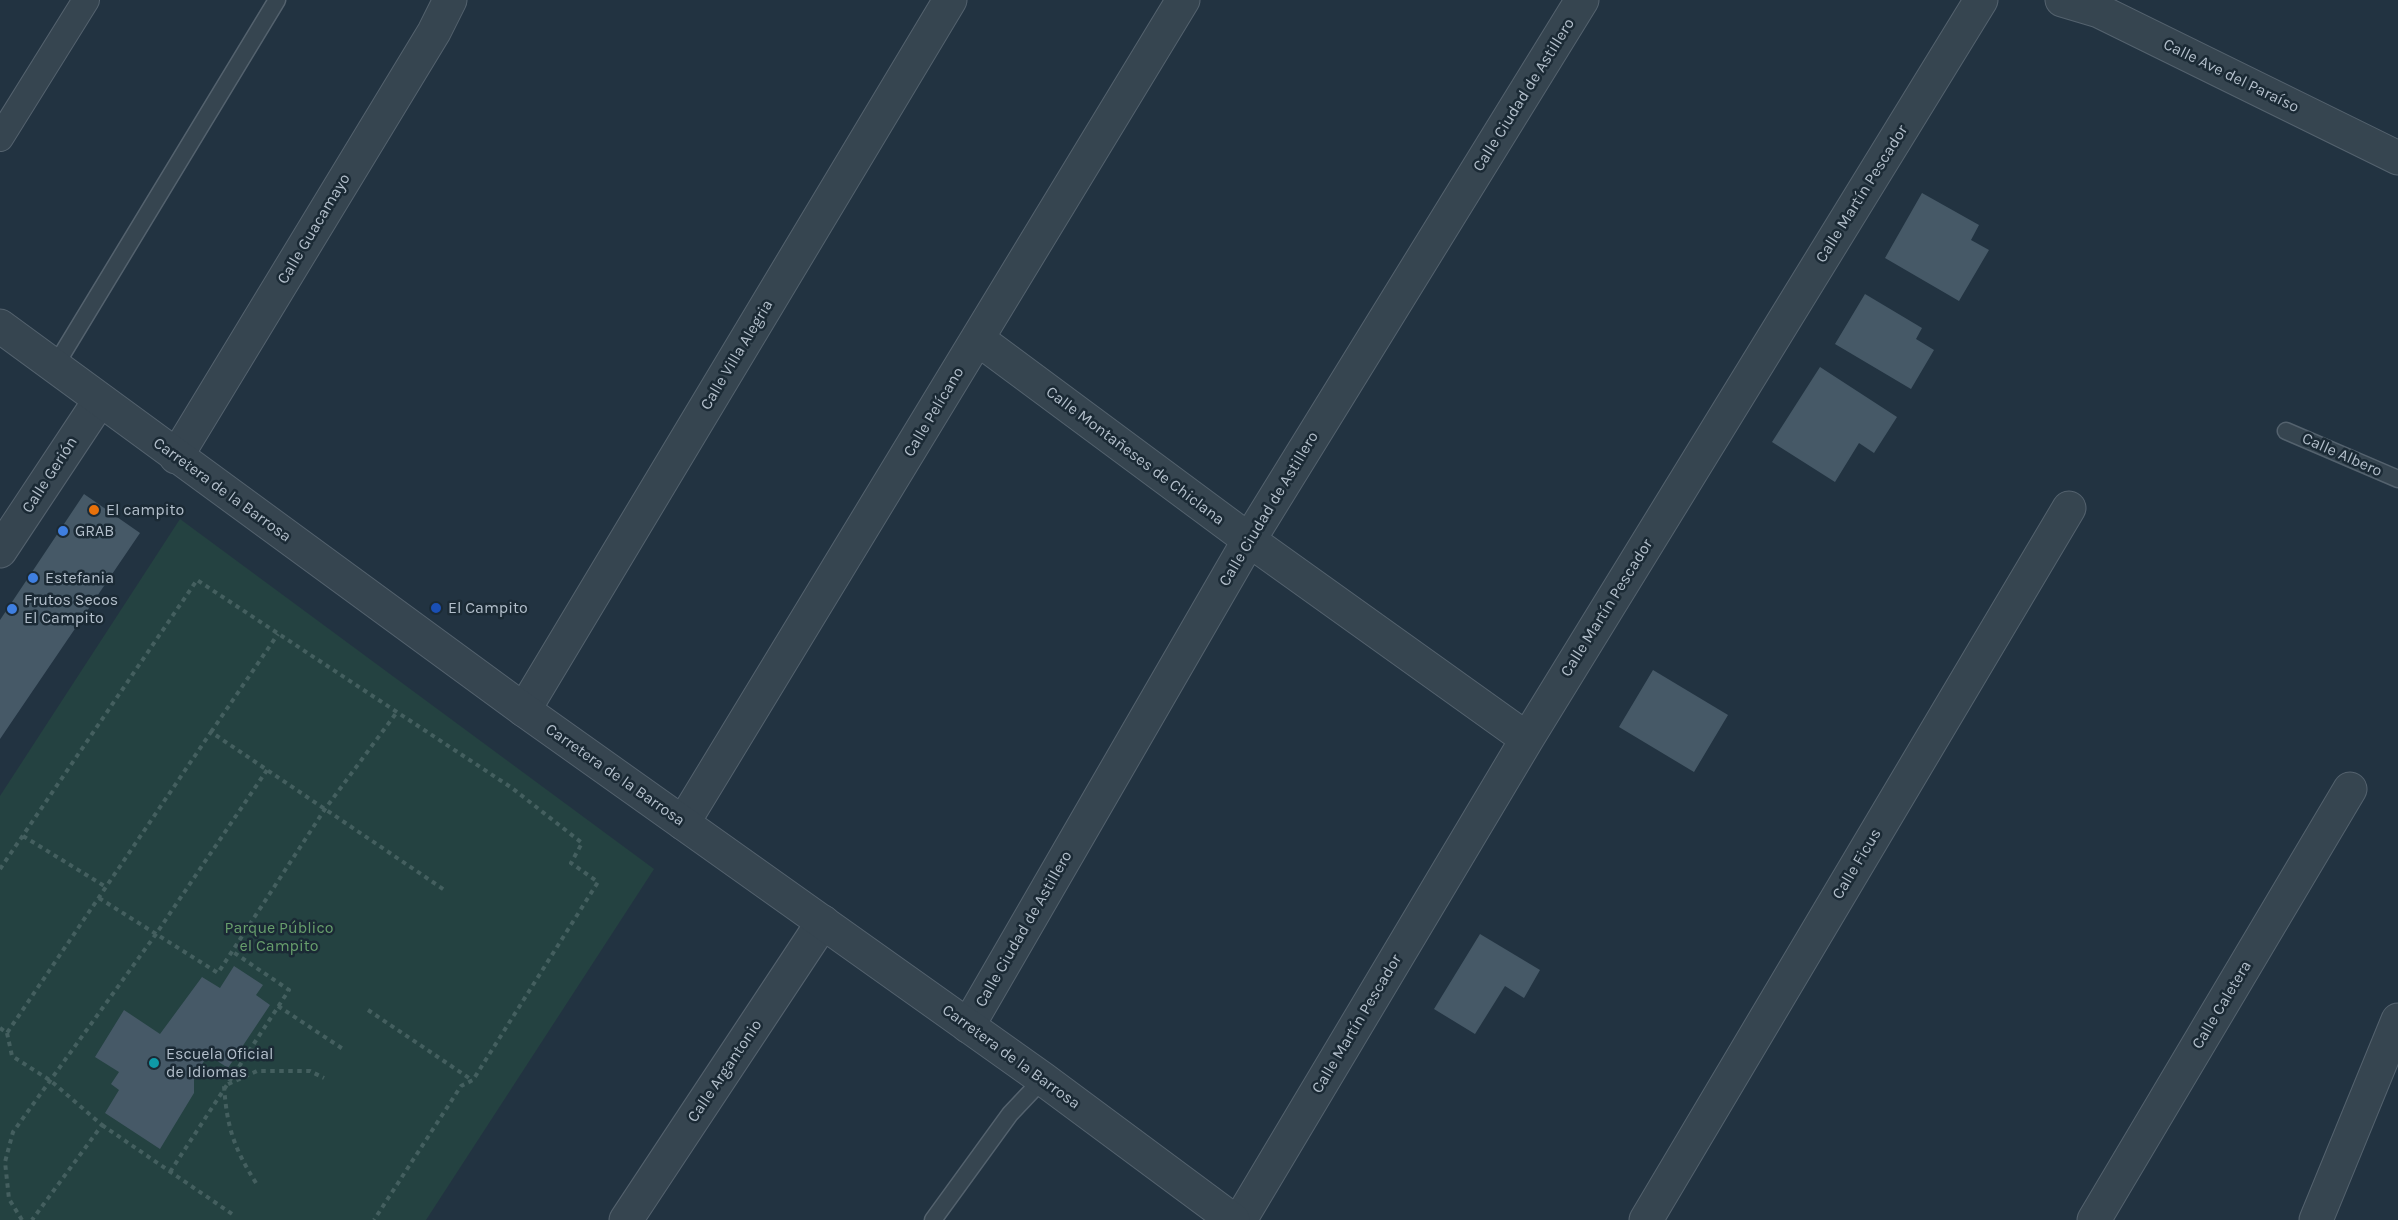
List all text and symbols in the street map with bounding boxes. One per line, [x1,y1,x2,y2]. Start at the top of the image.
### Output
street label: Calle Ciudad de Astillero [1469,15,1579,175]
street label: Calle Ave del Paraíso [2160,35,2302,117]
street label: Calle Martín Pescador [1812,122,1912,266]
street label: Calle Guacamayo [273,170,355,288]
street label: Calle Villa Alegria [697,296,777,414]
street label: Calle Pelícano [900,364,968,460]
street label: Calle Montañeses de Chiclana [1042,382,1228,530]
street label: Calle Ciudad de Astillero [1215,428,1323,590]
street label: Calle Albero [2299,429,2385,481]
street label: Calle Gerión [18,433,82,517]
street label: Carretera de la Barrosa [149,433,295,547]
place label: El campito [106,500,184,520]
marker: El campito [87,503,101,517]
place label: GRAB [75,521,114,541]
marker: GRAB [56,524,70,538]
street label: Calle Martín Pescador [1557,536,1657,680]
place label: Estefania [45,568,114,588]
marker: Estefania [26,571,40,585]
place label: Frutos Secos El Campito [24,590,118,628]
place label: El Campito [448,598,528,618]
marker: El Campito [429,601,443,615]
marker: Frutos Secos El Campito [5,602,19,616]
street label: Carretera de la Barrosa [542,720,688,830]
street label: Calle Ficus [1828,825,1886,903]
street label: Calle Ciudad de Astillero [971,848,1077,1010]
park label: Parque Público el Campito [225,918,333,956]
street label: Calle Martín Pescador [1308,951,1406,1097]
street label: Calle Caletera [2188,957,2256,1053]
street label: Carretera de la Barrosa [938,1000,1084,1114]
street label: Calle Argantonio [684,1016,766,1126]
place label: Escuela Oficial de Idiomas [166,1044,274,1082]
marker: Escuela Oficial de Idiomas [147,1056,161,1070]

